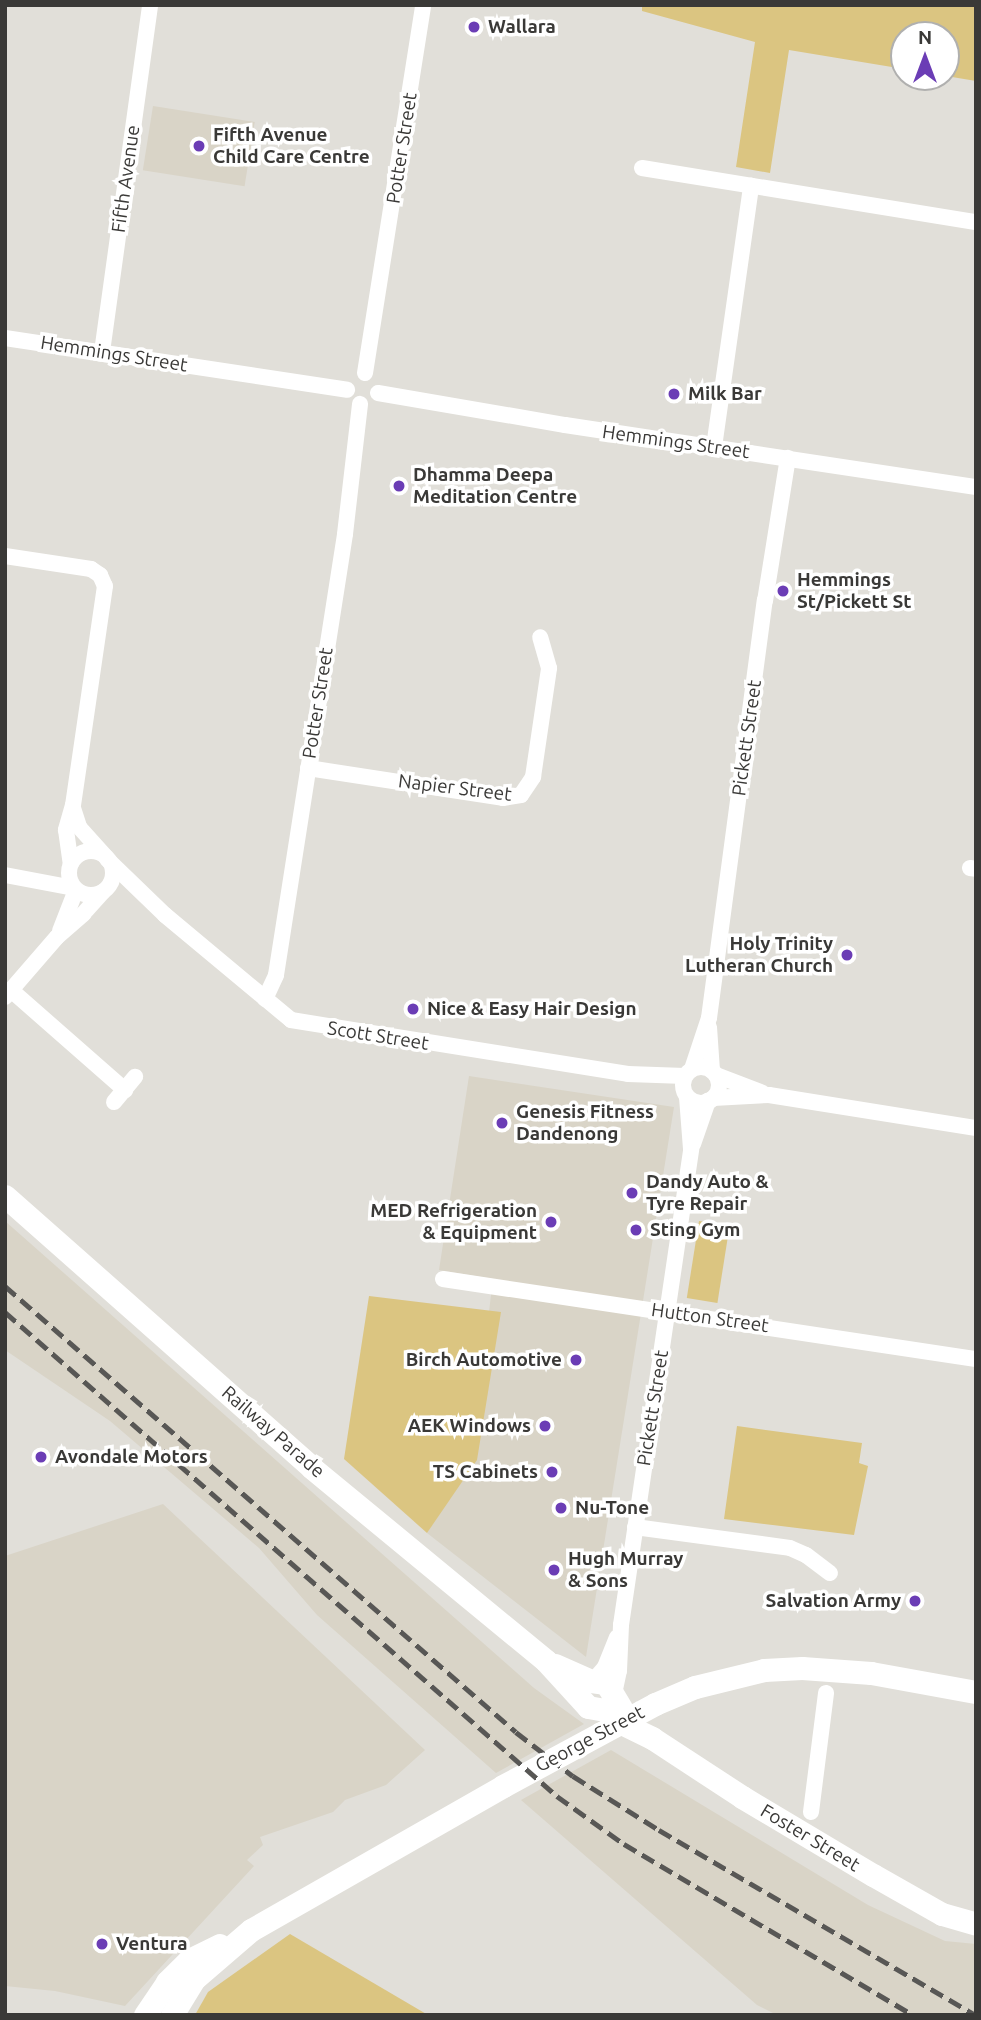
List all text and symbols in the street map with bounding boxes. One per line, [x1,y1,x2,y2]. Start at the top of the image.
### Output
place label: Wallara [488,16,556,38]
marker: Wallara [466,19,482,35]
north arrow [890,21,960,91]
text: N [918,26,932,48]
street label: Potter Street [382,91,422,205]
street label: Fifth Avenue [107,124,145,234]
place label: Fifth Avenue Child Care Centre [213,124,370,168]
marker: Fifth Avenue Child Care Centre [191,138,207,154]
street label: Hemmings Street [39,331,189,377]
place label: Milk Bar [688,383,762,405]
marker: Milk Bar [666,386,682,402]
street label: Hemmings Street [601,420,751,464]
place label: Dhamma Deepa Meditation Centre [413,464,577,508]
marker: Dhamma Deepa Meditation Centre [391,478,407,494]
place label: Hemmings St/Pickett St [797,569,911,613]
marker: Hemmings St/Pickett St [775,583,791,599]
street label: Potter Street [298,646,338,760]
street label: Pickett Street [728,679,766,797]
street label: Napier Street [397,770,513,806]
place label: Holy Trinity Lutheran Church [685,933,833,977]
marker: Holy Trinity Lutheran Church [839,947,855,963]
place label: Nice & Easy Hair Design [427,998,637,1020]
marker: Nice & Easy Hair Design [405,1001,421,1017]
street label: Scott Street [326,1017,430,1055]
place label: Genesis Fitness Dandenong [516,1101,654,1145]
marker: Genesis Fitness Dandenong [494,1115,510,1131]
place label: Dandy Auto & Tyre Repair [646,1171,769,1215]
marker: Dandy Auto & Tyre Repair [624,1185,640,1201]
place label: MED Refrigeration & Equipment [370,1200,537,1244]
marker: MED Refrigeration & Equipment [543,1214,559,1230]
place label: Sting Gym [650,1219,740,1241]
marker: Sting Gym [628,1222,644,1238]
street label: Hutton Street [650,1298,770,1338]
street label: Pickett Street [633,1348,673,1468]
place label: Birch Automotive [406,1349,562,1371]
marker: Birch Automotive [568,1352,584,1368]
street label: Railway Parade [217,1381,329,1483]
place label: AEK Windows [408,1415,531,1437]
marker: AEK Windows [537,1418,553,1434]
place label: Avondale Motors [55,1446,208,1468]
marker: Avondale Motors [33,1449,49,1465]
place label: TS Cabinets [433,1461,538,1483]
marker: TS Cabinets [544,1464,560,1480]
place label: Nu-Tone [575,1497,649,1519]
marker: Nu-Tone [553,1500,569,1516]
place label: Hugh Murray & Sons [568,1548,683,1592]
marker: Hugh Murray & Sons [546,1562,562,1578]
place label: Salvation Army [766,1590,901,1612]
marker: Salvation Army [907,1593,923,1609]
street label: George Street [532,1701,648,1777]
street label: Foster Street [756,1799,864,1877]
place label: Ventura [116,1933,188,1955]
marker: Ventura [94,1936,110,1952]

